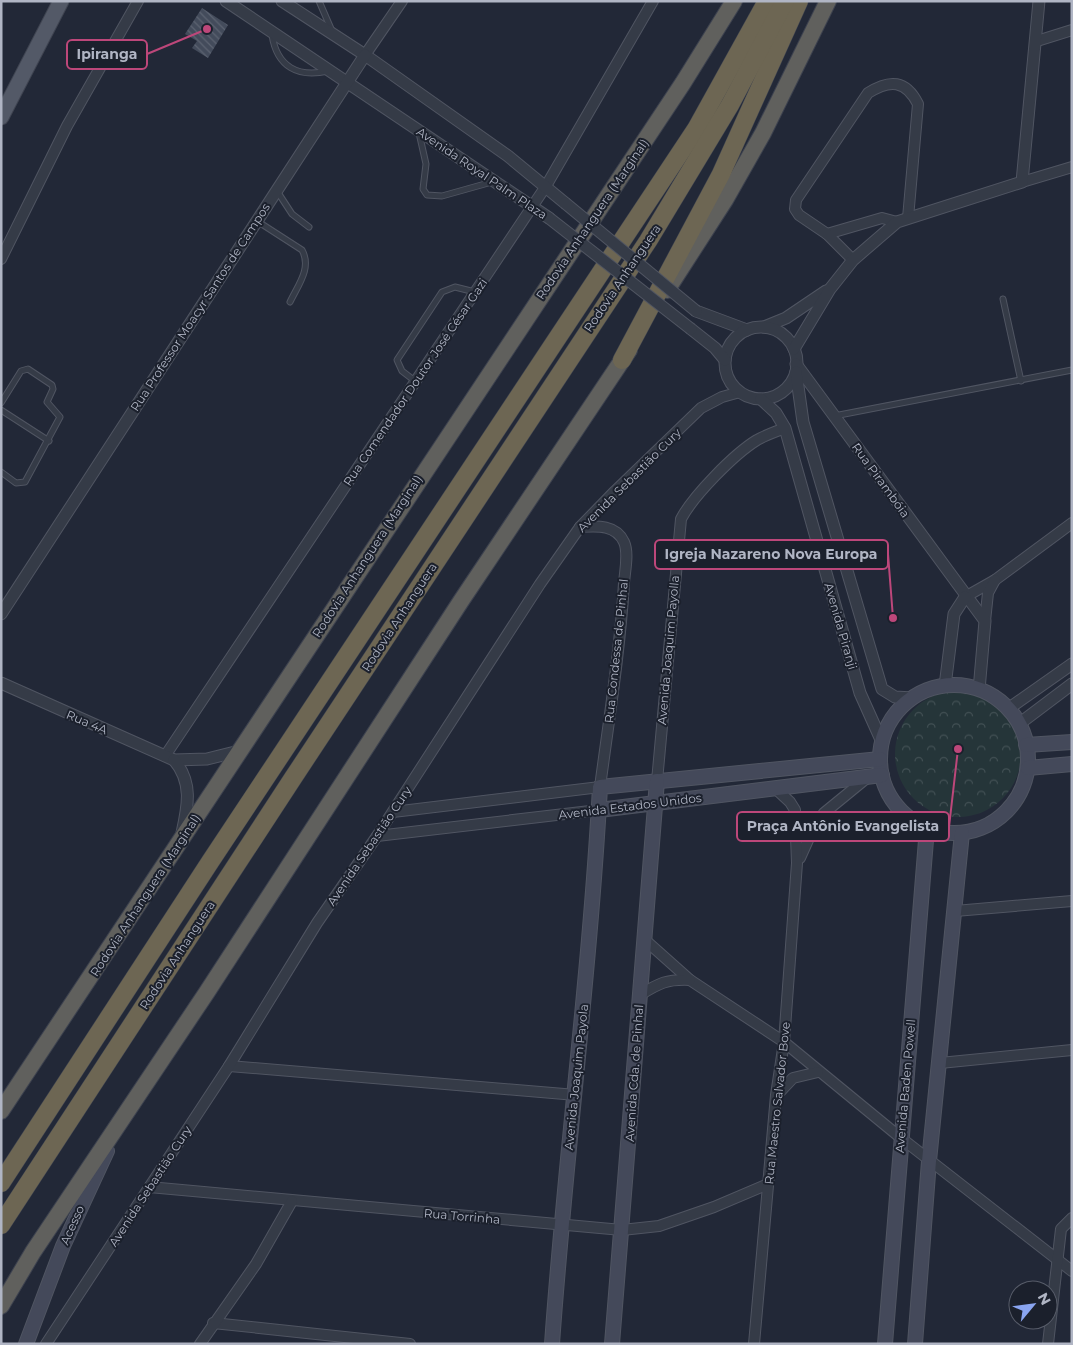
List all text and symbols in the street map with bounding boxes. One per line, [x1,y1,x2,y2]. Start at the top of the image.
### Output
callout: Ipiranga [67,40,147,69]
text: Ipiranga [77,45,137,63]
street label: Avenida Royal Palm Plaza [414,124,550,222]
street label: Rodovia Anhanguera (Marginal) [533,136,651,302]
street label: Rua Professor Moacyr Santos de Campos [127,200,273,414]
street label: Rodovia Anhanguera [581,221,663,335]
street label: Rua Comendador Doutor José César Gazi [340,275,490,489]
street label: Avenida Sebastião Cury [574,425,684,535]
street label: Rua Pirambóia [849,440,913,520]
street label: Rodovia Anhanguera (Marginal) [309,472,425,640]
callout: Igreja Nazareno Nova Europa [655,540,888,569]
text: Igreja Nazareno Nova Europa [665,545,877,563]
street label: Rodovia Anhanguera [358,560,440,674]
street label: Avenida Joaquim Payolla [654,575,682,725]
street label: Rua Condessa de Pinhal [601,578,631,724]
street label: Avenida Piranji [821,581,861,671]
street label: Rua 4A [64,707,110,738]
street label: Avenida Sebastião Cury [323,783,415,909]
street label: Avenida Estados Unidos [558,790,703,822]
street label: Rodovia Anhanguera (Marginal) [87,811,203,979]
callout: Praça Antônio Evangelista [737,812,949,841]
text: Praça Antônio Evangelista [747,817,939,835]
street label: Rodovia Anhanguera [136,898,218,1012]
street label: Avenida Joaquim Payola [561,1003,591,1151]
street label: Avenida Cda. de Pinhal [622,1004,646,1142]
street label: Avenida Baden Powell [892,1018,918,1154]
street label: Rua Maestro Salvador Bove [761,1021,793,1185]
street label: Avenida Sebastião Cury [105,1123,195,1249]
street label: Acesso [57,1203,87,1247]
street label: Rua Torrinha [423,1205,501,1227]
north arrow [1008,1280,1058,1330]
text: N [1034,1289,1055,1308]

